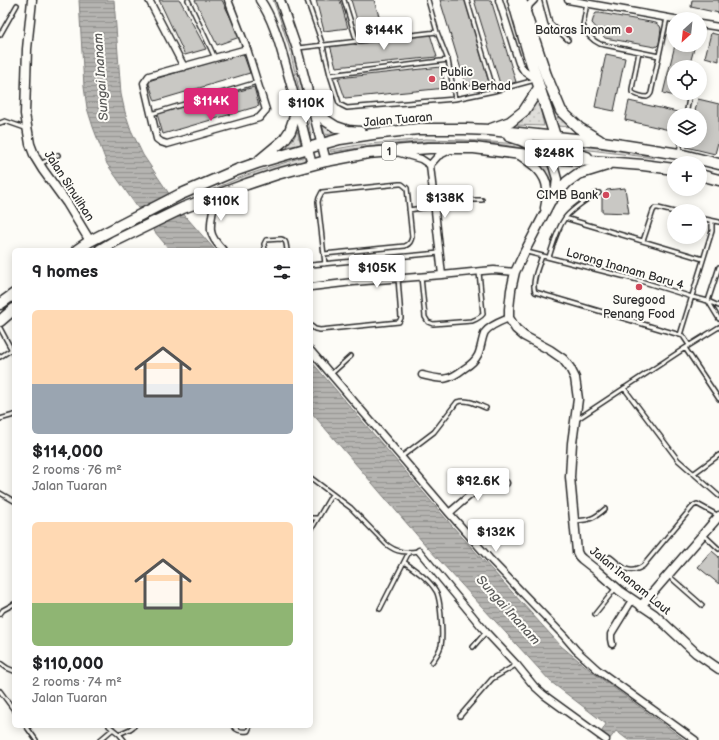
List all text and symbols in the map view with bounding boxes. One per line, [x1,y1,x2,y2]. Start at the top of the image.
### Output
north arrow [667,12,707,52]
map controls [667,12,707,244]
pin: $144K [356,17,412,51]
text: $144K [365,22,403,38]
place label: Bataras Inanam [535,23,621,38]
marker: Bataras Inanam [624,25,634,35]
water label: Sungai Inanam [90,32,112,121]
button: locate [667,60,707,100]
place label: Public Bank Berhad [440,65,511,94]
marker: Public Bank Berhad [427,74,437,84]
pin: $114K [183,88,239,122]
pin: $110K [278,90,334,124]
text: $114K [193,93,229,109]
text: $110K [288,95,324,111]
button: layers [667,108,707,148]
street label: Jalan Tuaran [363,109,433,130]
pin: $248K [526,140,582,174]
road number: 1 [382,142,396,160]
text: $248K [534,145,574,161]
street label: Jalan Sinulihan [41,148,98,224]
button: + [667,156,707,196]
pin: $138K [417,185,473,219]
pin: $110K [193,188,249,222]
place label: CIMB Bank [536,188,598,203]
text: $138K [426,190,464,206]
marker: CIMB Bank [601,190,611,200]
text: $110K [203,193,239,209]
button: − [667,204,707,244]
street label: Lorong Inanam Baru 4 [564,245,686,293]
pin: $105K [349,255,405,289]
text: $105K [358,260,396,276]
icon: filters [271,261,293,283]
text: 9 homes [32,262,98,282]
marker: Suregood Penang Food [634,282,644,292]
place label: Suregood Penang Food [603,293,675,322]
icon: home [127,336,199,408]
text: $114,000 [32,442,103,462]
text: 2 rooms · 76 m² [32,462,122,478]
pin: $92.6K [445,468,511,502]
text: $92.6K [456,473,500,489]
text: Jalan Tuaran [32,478,107,494]
pin: $132K [468,519,524,553]
text: $132K [477,524,515,540]
street label: Jalan Inanam Laut [586,544,674,618]
icon: home [127,548,199,620]
water label: Sungai Inanam [473,572,544,648]
text: $110,000 [32,654,104,674]
text: 2 rooms · 74 m² [32,674,122,690]
text: Jalan Tuaran [32,690,107,706]

